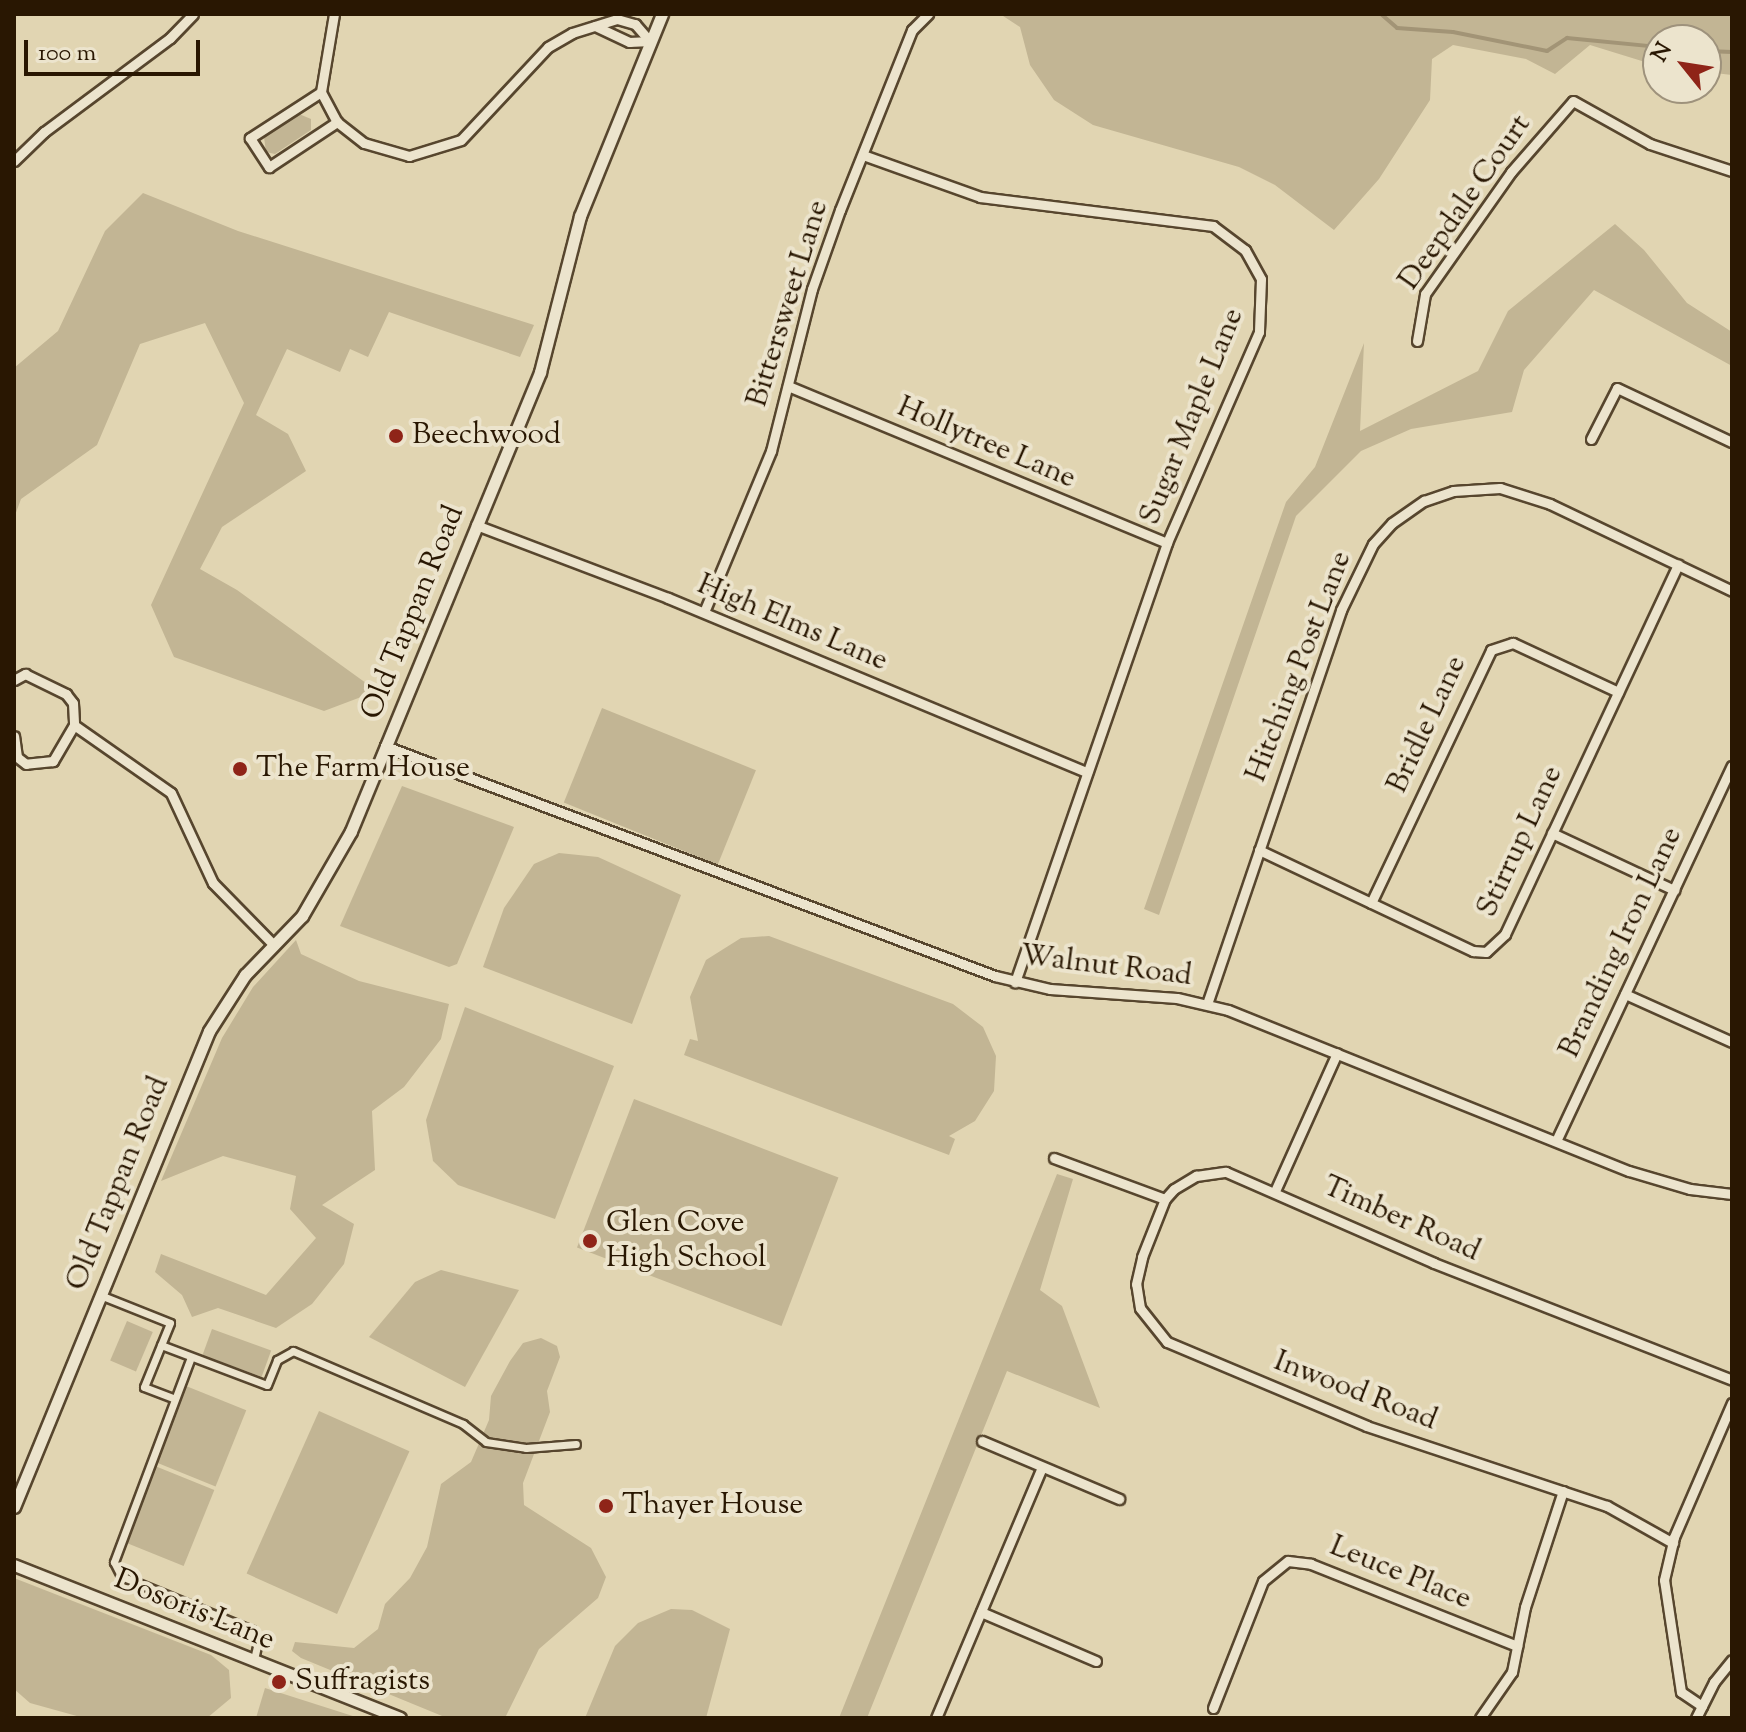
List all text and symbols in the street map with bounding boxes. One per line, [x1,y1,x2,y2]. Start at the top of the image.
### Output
scale bar [28,24,204,74]
north arrow [1642,24,1722,104]
text: 100 m [38,37,96,71]
text: N [1645,37,1681,69]
street label: Deepdale Court [1392,108,1540,298]
street label: Bittersweet Lane [740,196,838,412]
street label: Sugar Maple Lane [1133,304,1253,530]
street label: Hollytree Lane [891,390,1081,498]
place label: Beechwood [412,418,561,454]
marker: Beechwood [387,427,405,445]
street label: Old Tappan Road [355,501,473,725]
street label: Hitching Post Lane [1239,547,1361,787]
street label: High Elms Lane [691,568,893,680]
street label: Bridle Lane [1381,651,1475,799]
place label: The Farm House [256,751,470,787]
marker: The Farm House [231,760,249,778]
street label: Stirrup Lane [1470,761,1572,923]
street label: Branding Iron Lane [1553,822,1691,1064]
street label: Walnut Road [1018,939,1194,995]
street label: Old Tappan Road [60,1072,178,1296]
street label: Timber Road [1317,1169,1485,1271]
place label: Glen Cove High School [606,1206,766,1276]
marker: Glen Cove High School [581,1232,599,1250]
street label: Inwood Road [1268,1344,1442,1440]
place label: Thayer House [622,1488,803,1524]
marker: Thayer House [597,1497,615,1515]
street label: Leuce Place [1324,1529,1476,1619]
street label: Dosoris Lane [109,1563,279,1659]
place label: Suffragists [295,1664,430,1700]
marker: Suffragists [270,1673,288,1691]

